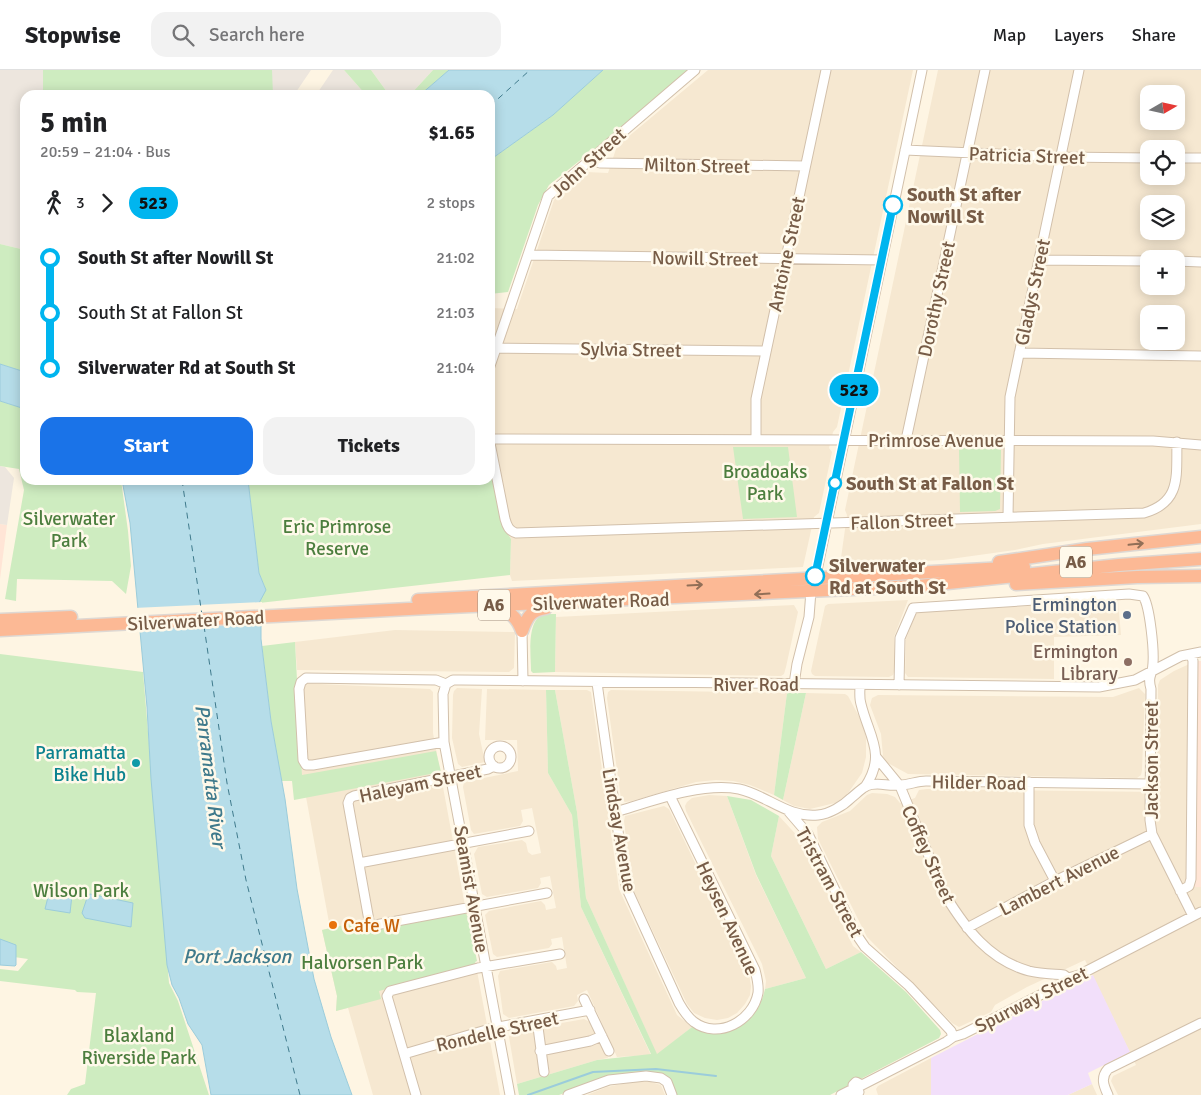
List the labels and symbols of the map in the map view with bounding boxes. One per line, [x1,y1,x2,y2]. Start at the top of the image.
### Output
north arrow [1140,85,1185,130]
street label: John Street [546,123,631,203]
street label: Patricia Street [968,142,1086,170]
street label: Milton Street [644,153,751,179]
place label: South St after Nowill St [907,183,1021,229]
street label: Antoine Street [763,194,811,314]
marker: South St after Nowill St [883,195,903,215]
street label: Gladys Street [1010,236,1056,348]
street label: Dorothy Street [913,239,961,359]
street label: Nowill Street [652,246,759,272]
street label: Sylvia Street [580,337,682,363]
line badge: 523 [825,374,883,406]
street label: Primrose Avenue [868,429,1004,453]
park label: Broadoaks Park [723,460,807,506]
place label: South St at Fallon St [846,472,1014,496]
marker: South St at Fallon St [828,476,842,490]
park label: Silverwater Park [23,507,115,553]
street label: Fallon Street [850,508,955,536]
park label: Eric Primrose Reserve [283,515,391,561]
one-way arrow [1127,539,1143,549]
road number: A6 [1060,547,1092,578]
place label: Silverwater Rd at South St [829,554,946,600]
marker: Silverwater Rd at South St [805,566,825,586]
one-way arrow [687,581,703,590]
street label: Silverwater Road [532,588,670,616]
one-way arrow [754,589,770,598]
road number: A6 [478,590,510,620]
place label: Ermington Police Station [1005,593,1117,639]
street label: Silverwater Road [127,605,265,637]
marker: Ermington Police Station [1121,609,1133,621]
place label: Ermington Library [1033,640,1118,686]
marker: Ermington Library [1122,656,1134,668]
street label: River Road [713,673,799,697]
street label: Jackson Street [1140,701,1164,819]
water label: Parramatta River [189,703,232,851]
place label: Parramatta Bike Hub [35,741,126,787]
marker: Parramatta Bike Hub [130,757,142,769]
street label: Haleyam Street [357,759,484,809]
street label: Lindsay Avenue [596,766,642,894]
street label: Hilder Road [931,770,1027,796]
street label: Coffey Street [896,802,961,908]
street label: Tristram Street [790,823,868,942]
street label: Seamist Avenue [448,824,494,955]
street label: Lambert Avenue [995,840,1124,921]
street label: Heysen Avenue [690,858,764,979]
park label: Wilson Park [33,879,130,903]
place label: Cafe W [343,914,400,938]
marker: Cafe W [327,919,339,931]
water label: Port Jackson [183,944,292,969]
park label: Halvorsen Park [301,951,423,975]
street label: Spurway Street [971,961,1092,1039]
street label: Rondelle Street [434,1006,561,1058]
park label: Blaxland Riverside Park [81,1024,197,1070]

